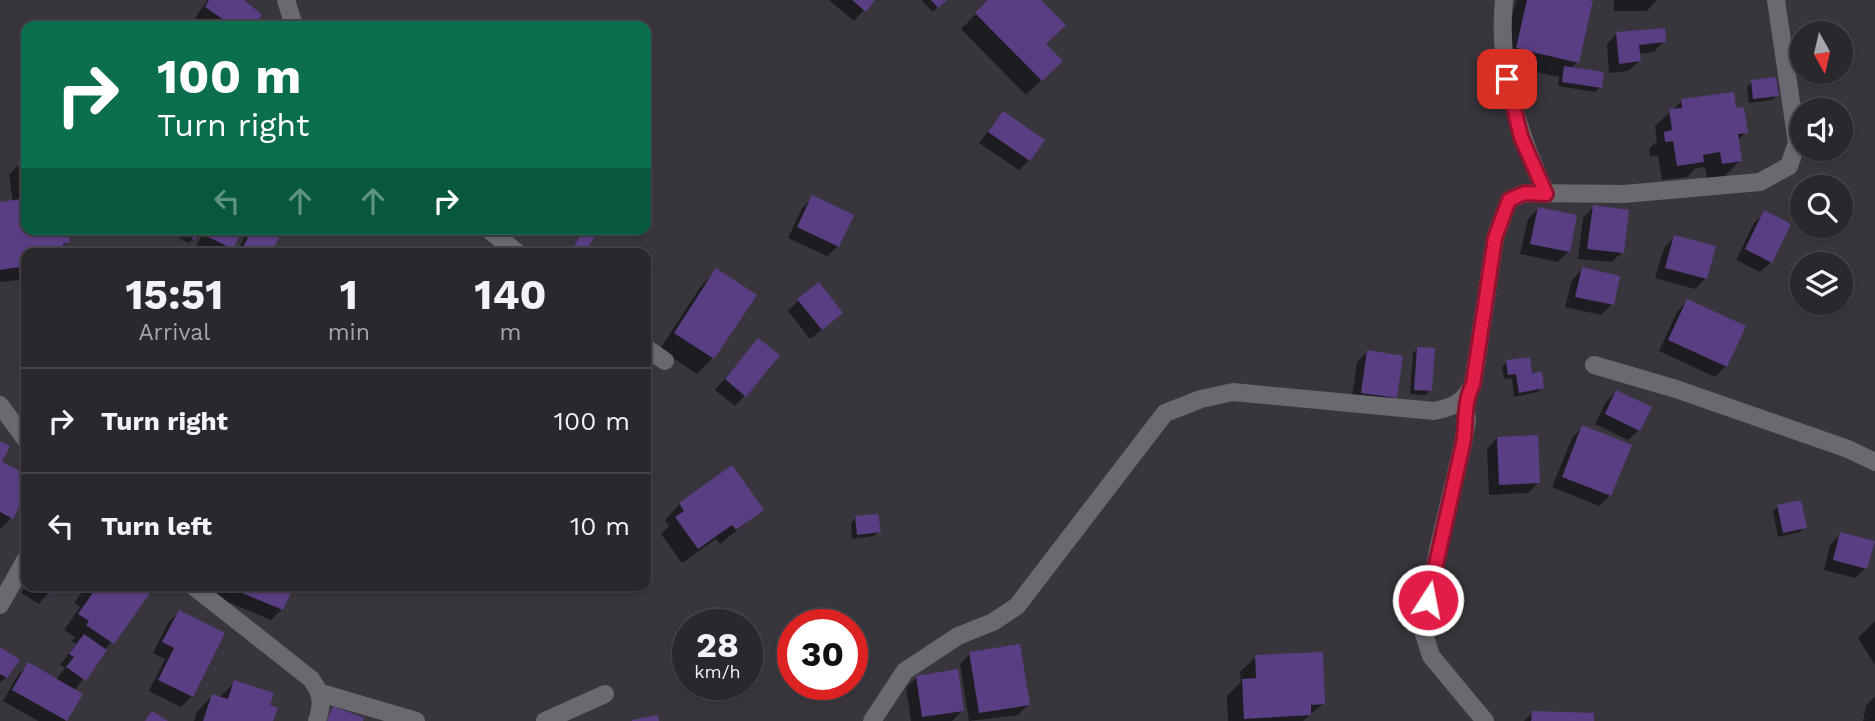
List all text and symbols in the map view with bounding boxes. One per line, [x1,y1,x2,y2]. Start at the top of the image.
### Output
north arrow [1790,21,1853,84]
map controls [1790,21,1853,315]
text: 100 m [157,47,301,105]
icon: right [42,49,133,140]
pin [1477,49,1537,109]
icon: arrive [1488,60,1526,98]
button: sound [1790,98,1853,161]
text: Turn right [157,106,309,144]
button: search [1790,175,1853,238]
icon: left [208,182,246,220]
icon: ahead [281,182,319,220]
icon: ahead [354,182,392,220]
icon: right [427,182,465,220]
button: layers [1790,252,1853,315]
text: 15:51 [125,270,223,319]
text: 1 [340,270,358,319]
text: 140 [474,270,547,319]
text: Arrival [138,319,210,346]
text: min [328,319,370,346]
text: m [499,319,521,346]
icon: right [42,402,80,440]
text: Turn right [101,406,228,436]
text: 100 m [554,406,630,436]
icon: left [42,507,80,545]
text: Turn left [101,511,212,541]
text: 10 m [570,511,630,541]
position arrow [1391,563,1465,637]
speed limit sign: 30 [777,609,868,700]
text: 28 [696,624,739,666]
text: km/h [694,661,741,682]

